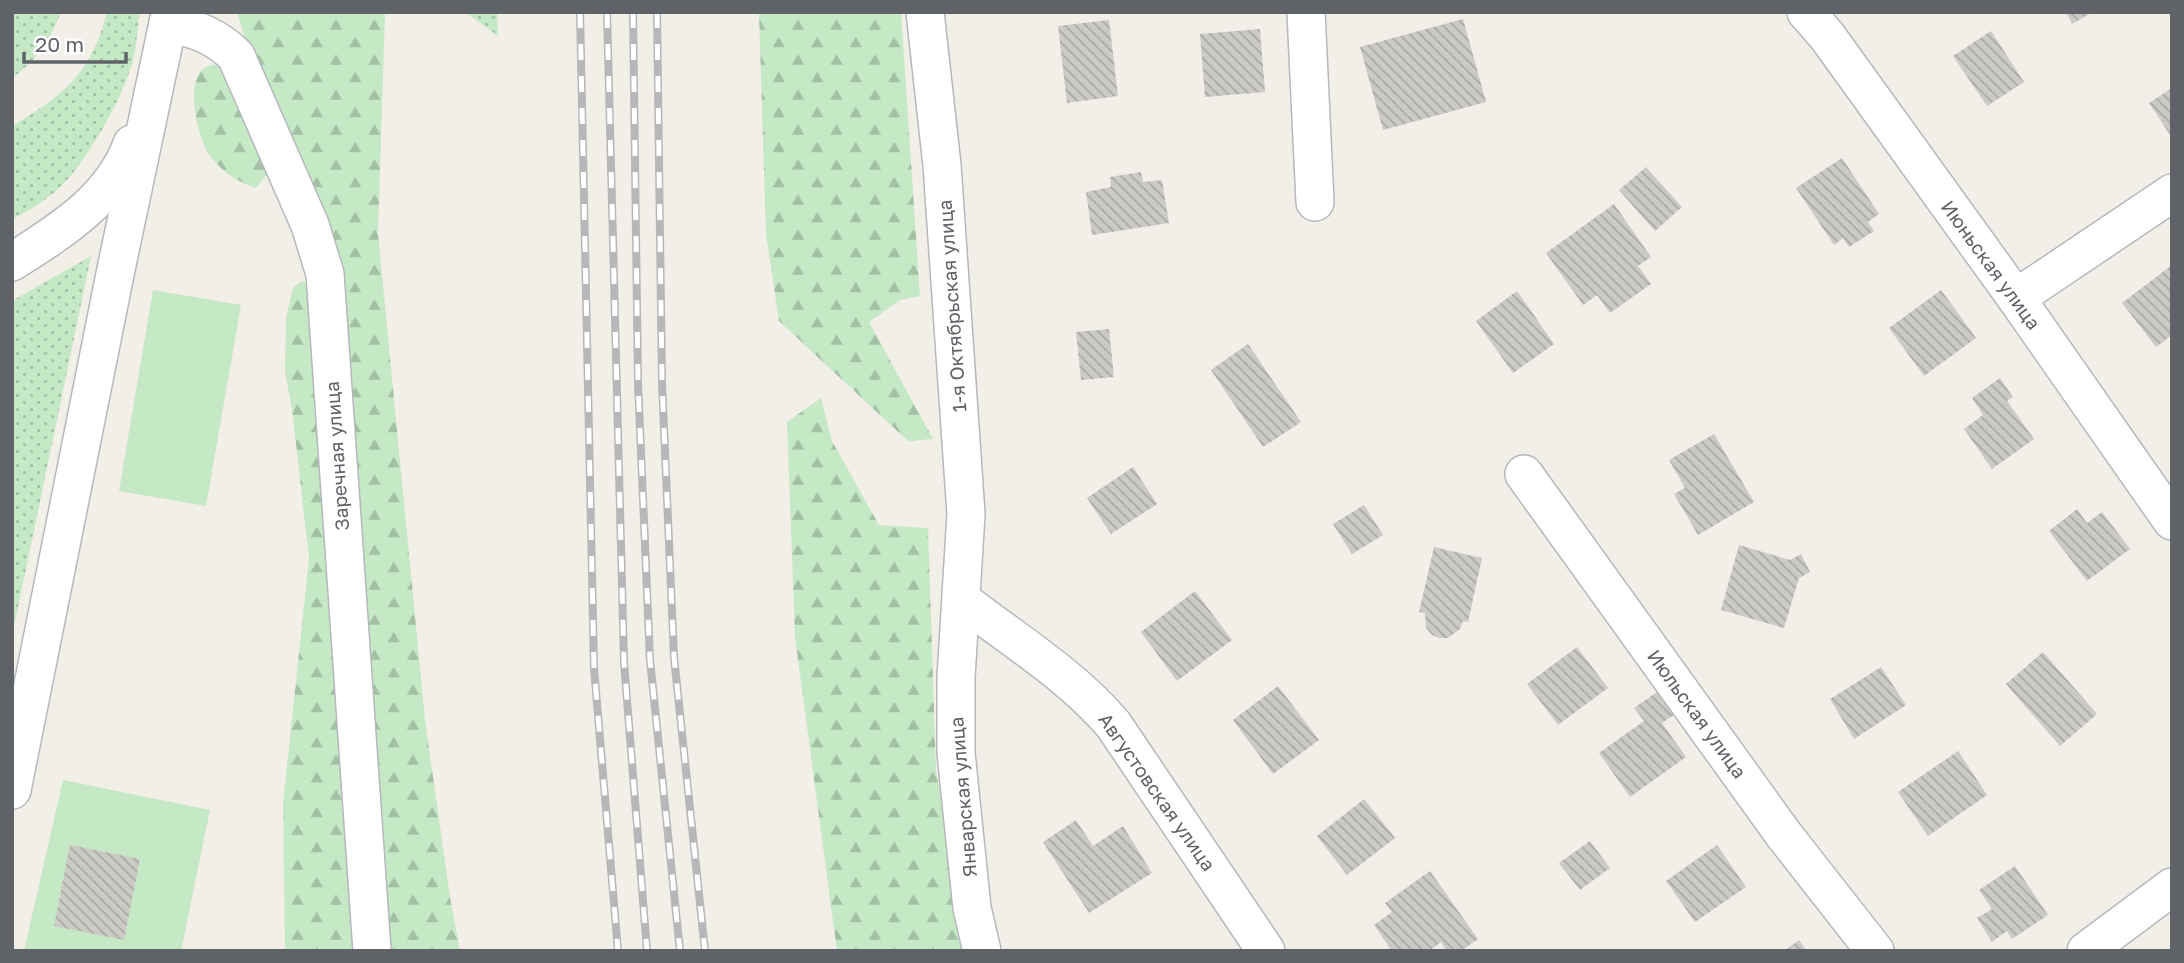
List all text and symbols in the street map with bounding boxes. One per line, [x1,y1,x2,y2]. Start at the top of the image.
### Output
scale bar [24,21,126,65]
text: 20 m [35,31,84,57]
street label: Июньская улица [1937,196,2046,334]
street label: 1-я Октябрьская улица [933,199,970,413]
street label: Заречная улица [320,381,353,532]
street label: Июльская улица [1643,645,1752,782]
street label: Августовская улица [1094,708,1221,875]
street label: Январская улица [944,716,981,878]

